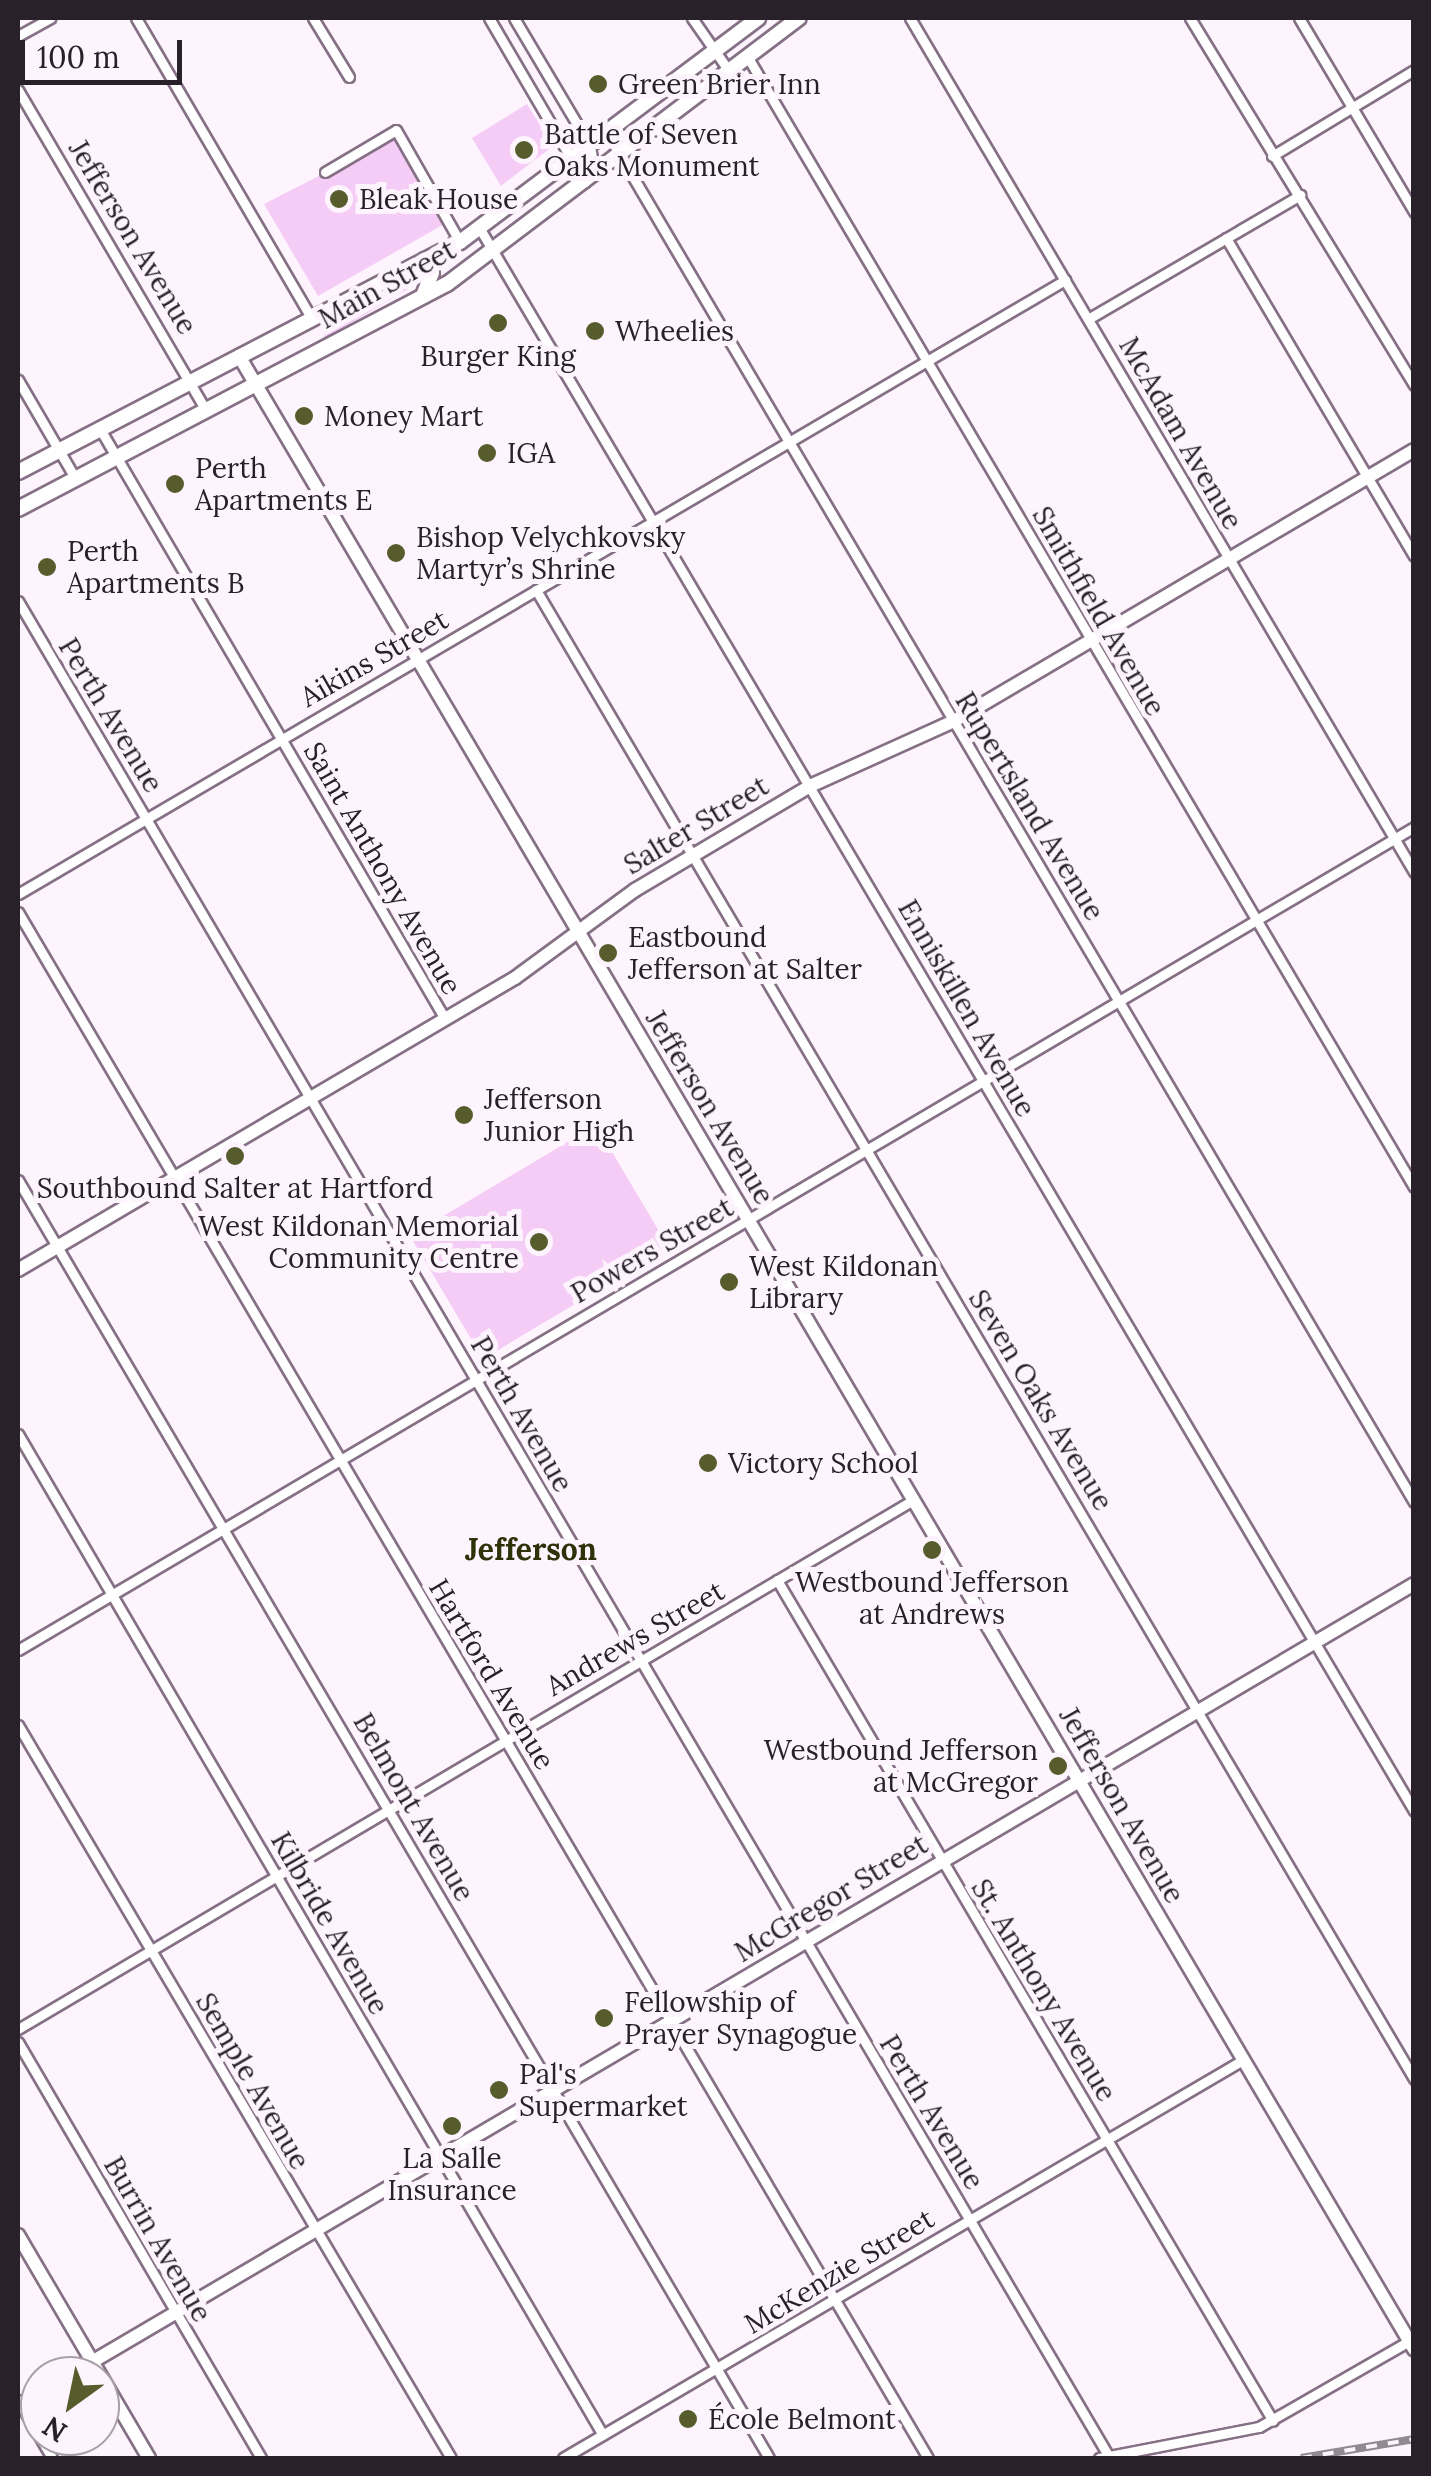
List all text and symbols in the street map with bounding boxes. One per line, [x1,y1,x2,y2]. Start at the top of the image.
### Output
scale bar [25,20,188,82]
text: 100 m [37,38,120,76]
place label: Green Brier Inn [618,67,821,101]
marker: Green Brier Inn [587,73,609,95]
place label: Battle of Seven Oaks Monument [544,117,759,183]
street label: Jefferson Avenue [62,134,204,340]
marker: Battle of Seven Oaks Monument [513,139,535,161]
place label: Bleak House [359,182,518,216]
marker: Bleak House [328,188,350,210]
street label: Main Street [312,233,462,335]
marker: Burger King [487,312,509,334]
place label: Wheelies [615,314,734,348]
marker: Wheelies [584,320,606,342]
street label: McAdam Avenue [1112,331,1250,535]
place label: Burger King [420,339,576,373]
place label: Money Mart [324,399,483,433]
marker: Money Mart [293,405,315,427]
place label: IGA [507,436,555,470]
marker: IGA [476,442,498,464]
place label: Perth Apartments E [195,451,372,517]
marker: Perth Apartments E [164,473,186,495]
street label: Smithfield Avenue [1025,500,1173,722]
place label: Bishop Velychkovsky Martyr’s Shrine [416,520,685,586]
place label: Perth Apartments B [67,534,244,600]
marker: Bishop Velychkovsky Martyr’s Shrine [385,542,407,564]
marker: Perth Apartments B [36,556,58,578]
street label: Aikins Street [294,602,454,714]
street label: Perth Avenue [52,632,170,798]
street label: Rupertsland Avenue [949,686,1111,926]
street label: Saint Anthony Avenue [297,736,469,1000]
street label: Salter Street [618,769,774,881]
street label: Enniskillen Avenue [891,894,1043,1122]
place label: Eastbound Jefferson at Salter [628,920,862,986]
marker: Eastbound Jefferson at Salter [597,942,619,964]
street label: Jefferson Avenue [639,1004,781,1210]
place label: Jefferson Junior High [484,1082,634,1148]
marker: Jefferson Junior High [453,1104,475,1126]
marker: Southbound Salter at Hartford [224,1145,246,1167]
place label: Southbound Salter at Hartford [37,1171,433,1205]
street label: Powers Street [565,1190,739,1310]
place label: West Kildonan Memorial Community Centre [198,1209,519,1275]
marker: West Kildonan Memorial Community Centre [528,1231,550,1253]
place label: West Kildonan Library [749,1249,938,1315]
marker: West Kildonan Library [718,1271,740,1293]
street label: Seven Oaks Avenue [962,1284,1120,1516]
street label: Perth Avenue [464,1330,580,1498]
place label: Victory School [728,1446,918,1480]
marker: Victory School [697,1452,719,1474]
district label: Jefferson [465,1531,597,1567]
marker: Westbound Jefferson at Andrews [921,1539,943,1561]
place label: Westbound Jefferson at Andrews [795,1565,1069,1631]
street label: Hartford Avenue [422,1573,562,1775]
street label: Andrews Street [540,1573,730,1703]
street label: Jefferson Avenue [1052,1701,1192,1909]
street label: Belmont Avenue [347,1707,481,1907]
place label: Westbound Jefferson at McGregor [764,1733,1038,1799]
marker: Westbound Jefferson at McGregor [1047,1755,1069,1777]
street label: Kilbride Avenue [264,1826,396,2020]
street label: McGregor Street [728,1827,934,1969]
street label: St. Anthony Avenue [964,1873,1124,2107]
place label: Fellowship of Prayer Synagogue [624,1985,857,2051]
street label: Semple Avenue [189,1987,317,2175]
marker: Fellowship of Prayer Synagogue [593,2007,615,2029]
street label: Perth Avenue [873,2029,991,2195]
place label: Pal's Supermarket [519,2057,688,2123]
marker: Pal's Supermarket [488,2079,510,2101]
marker: La Salle Insurance [441,2115,463,2137]
place label: La Salle Insurance [387,2141,517,2207]
street label: Burrin Avenue [97,2150,219,2328]
street label: McKenzie Street [738,2201,940,2341]
north arrow [20,2356,120,2456]
place label: École Belmont [708,2402,896,2436]
text: N [36,2408,74,2450]
marker: École Belmont [677,2408,699,2430]

